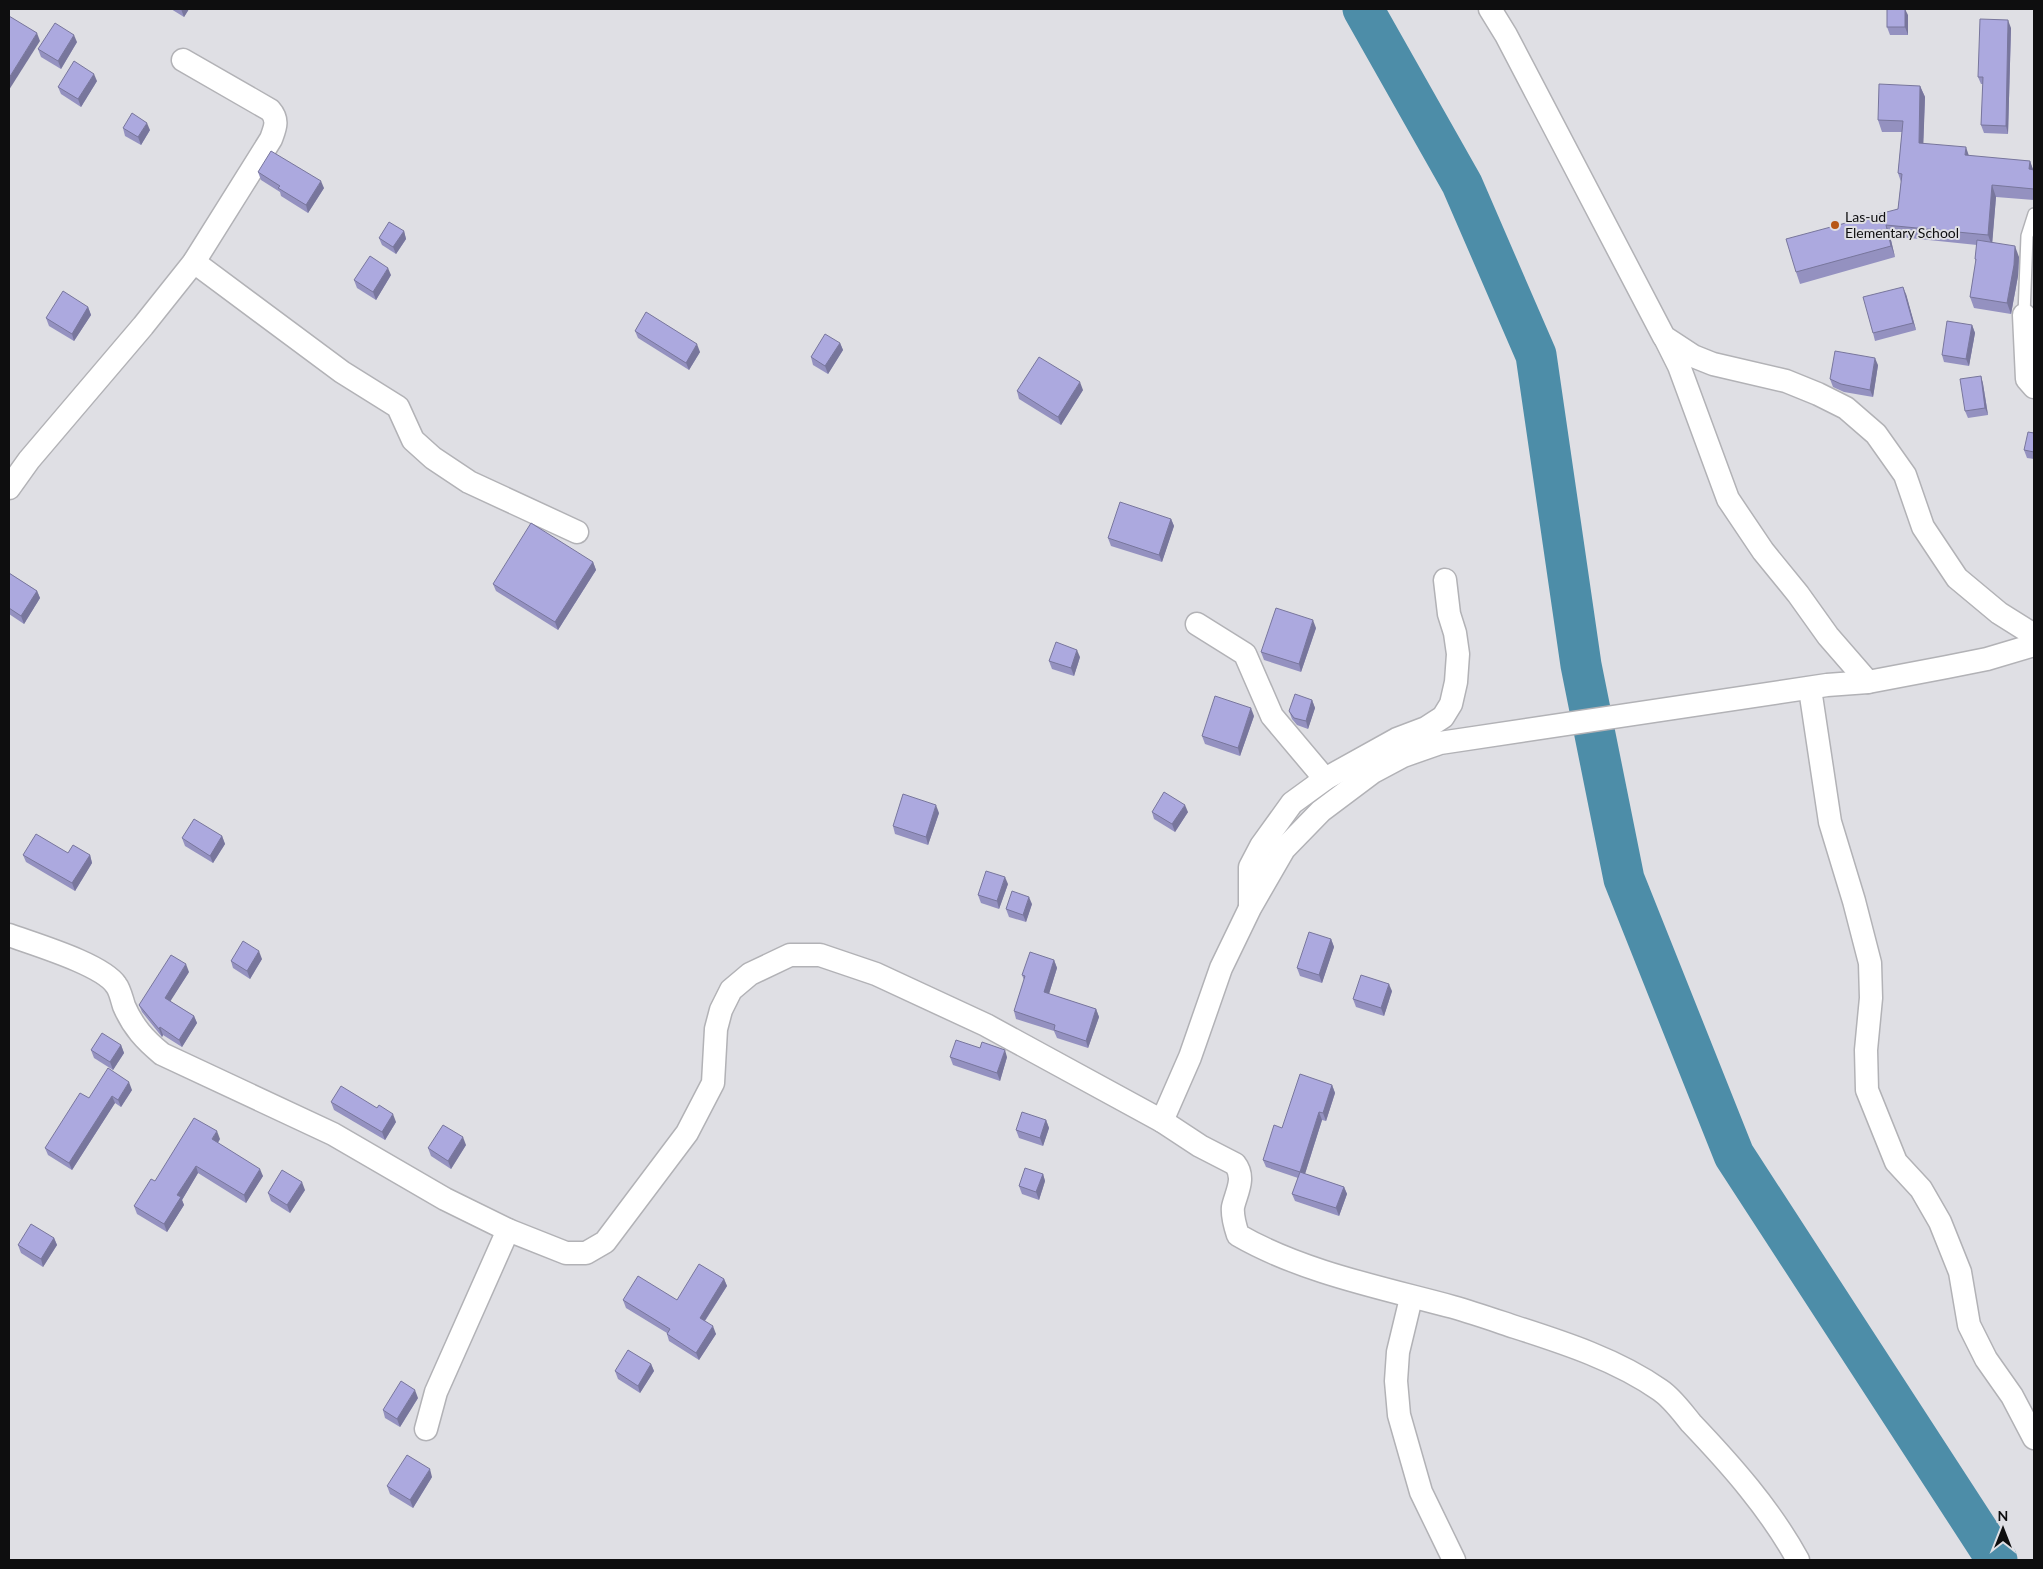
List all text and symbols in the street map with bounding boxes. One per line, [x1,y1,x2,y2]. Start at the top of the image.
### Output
place label: Las-ud Elementary School [1845,208,1959,241]
marker: Las-ud Elementary School [1829,219,1841,231]
north arrow [1978,1504,2028,1554]
text: N [1998,1507,2008,1524]

